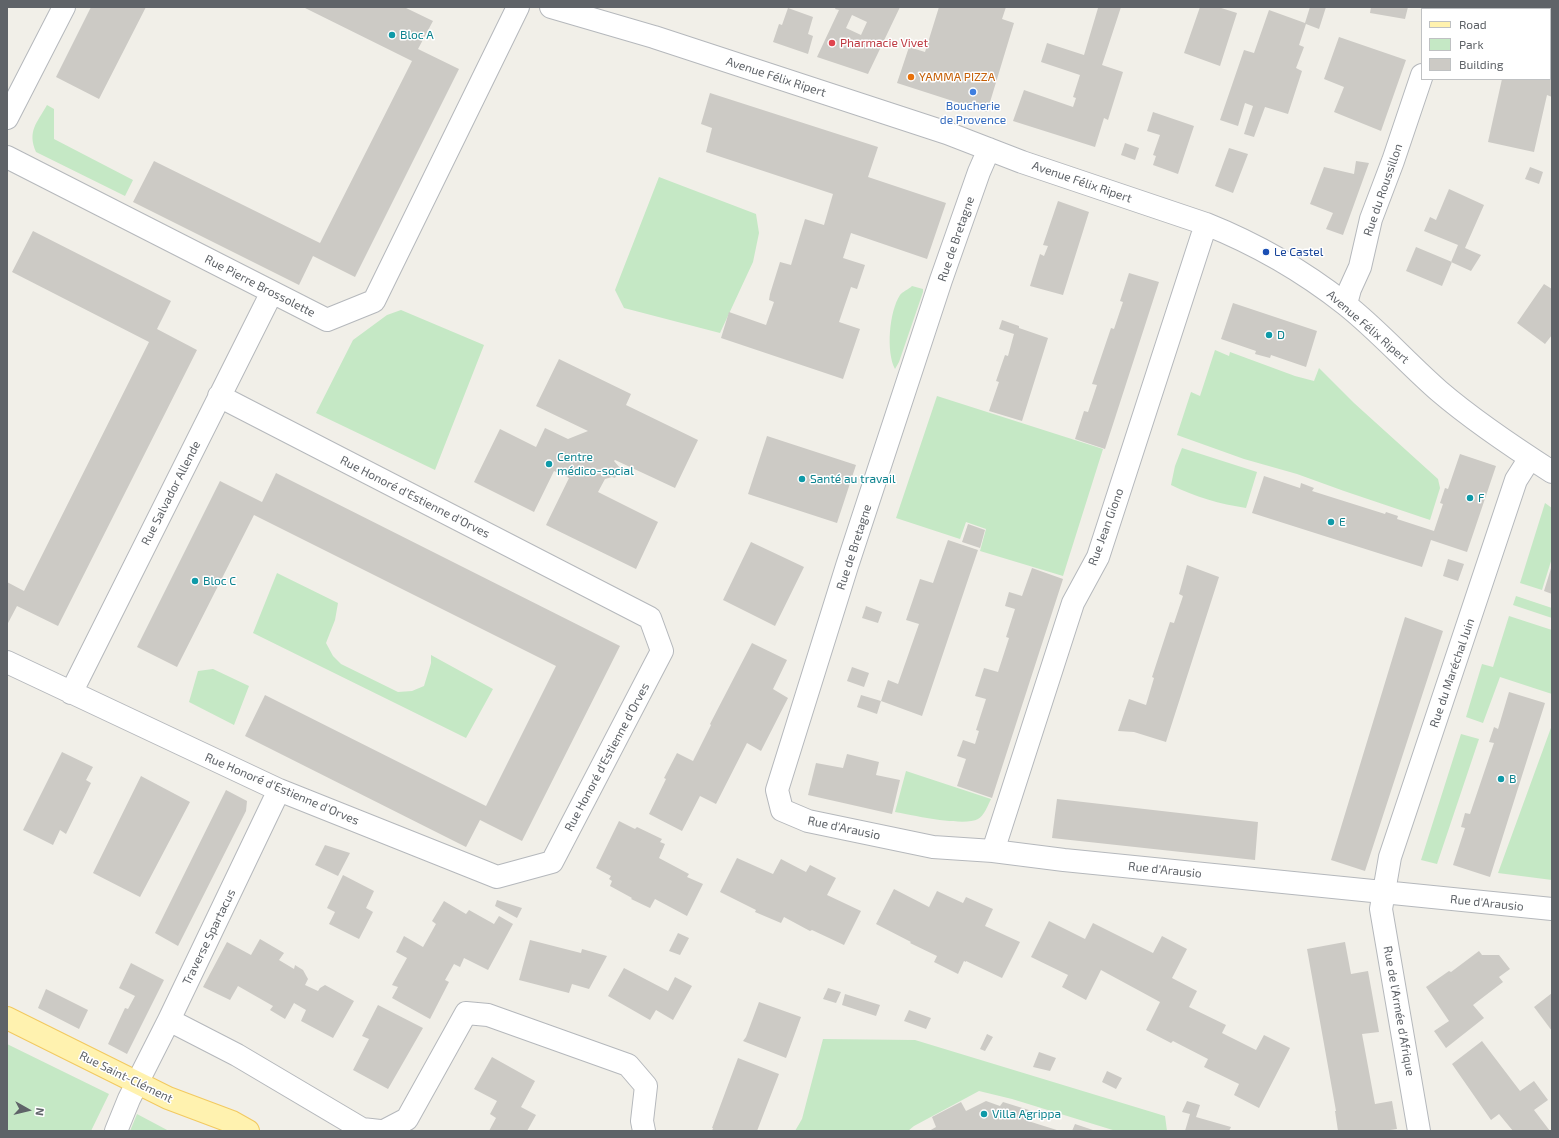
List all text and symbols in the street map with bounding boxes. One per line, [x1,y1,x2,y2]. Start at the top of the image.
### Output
legend [1421,8,1551,80]
text: Road [1459,17,1487,31]
place label: Bloc A [400,28,434,42]
marker: Bloc A [387,30,397,40]
place label: Pharmacie Vivet [840,36,928,50]
text: Park [1459,37,1484,51]
marker: Pharmacie Vivet [827,38,837,48]
street label: Avenue Félix Ripert [724,54,828,100]
text: Building [1459,57,1503,71]
place label: YAMMA PIZZA [919,70,995,84]
marker: YAMMA PIZZA [906,72,916,82]
marker: Boucherie de Provence [968,87,978,97]
place label: Boucherie de Provence [940,99,1006,127]
street label: Rue du Roussillon [1360,142,1406,238]
street label: Avenue Félix Ripert [1030,158,1134,206]
street label: Rue de Bretagne [935,194,977,284]
place label: Le Castel [1274,245,1323,259]
marker: Le Castel [1261,247,1271,257]
street label: Rue Pierre Brossolette [202,252,318,320]
street label: Avenue Félix Ripert [1324,287,1412,367]
place label: D [1277,328,1285,342]
marker: D [1264,330,1274,340]
street label: Rue Salvador Allende [138,438,204,548]
place label: Centre médico-social [557,450,634,478]
street label: Rue Honoré d'Estienne d'Orves [338,453,492,541]
marker: Centre médico-social [544,459,554,469]
place label: Santé au travail [810,472,895,486]
marker: Santé au travail [797,474,807,484]
street label: Rue Jean Giono [1085,486,1127,568]
place label: F [1478,491,1484,505]
marker: F [1465,493,1475,503]
street label: Rue de Bretagne [833,502,875,592]
place label: E [1339,515,1346,529]
marker: E [1326,517,1336,527]
place label: Bloc C [203,574,236,588]
marker: Bloc C [190,576,200,586]
street label: Rue du Maréchal Juin [1427,617,1477,729]
street label: Rue Honoré d'Estienne d'Orves [562,680,652,834]
street label: Rue Honoré d'Estienne d'Orves [203,750,361,828]
place label: B [1509,772,1516,786]
marker: B [1496,774,1506,784]
street label: Rue d'Arausio [806,813,882,843]
street label: Rue d'Arausio [1127,859,1203,881]
street label: Traverse Spartacus [179,887,239,987]
street label: Rue d'Arausio [1449,892,1525,914]
street label: Rue de l'Armée d'Afrique [1380,945,1418,1077]
street label: Rue Saint-Clément [77,1048,175,1106]
north arrow [8,1090,48,1130]
text: N [33,1107,47,1117]
place label: Villa Agrippa [992,1107,1061,1121]
marker: Villa Agrippa [979,1109,989,1119]

